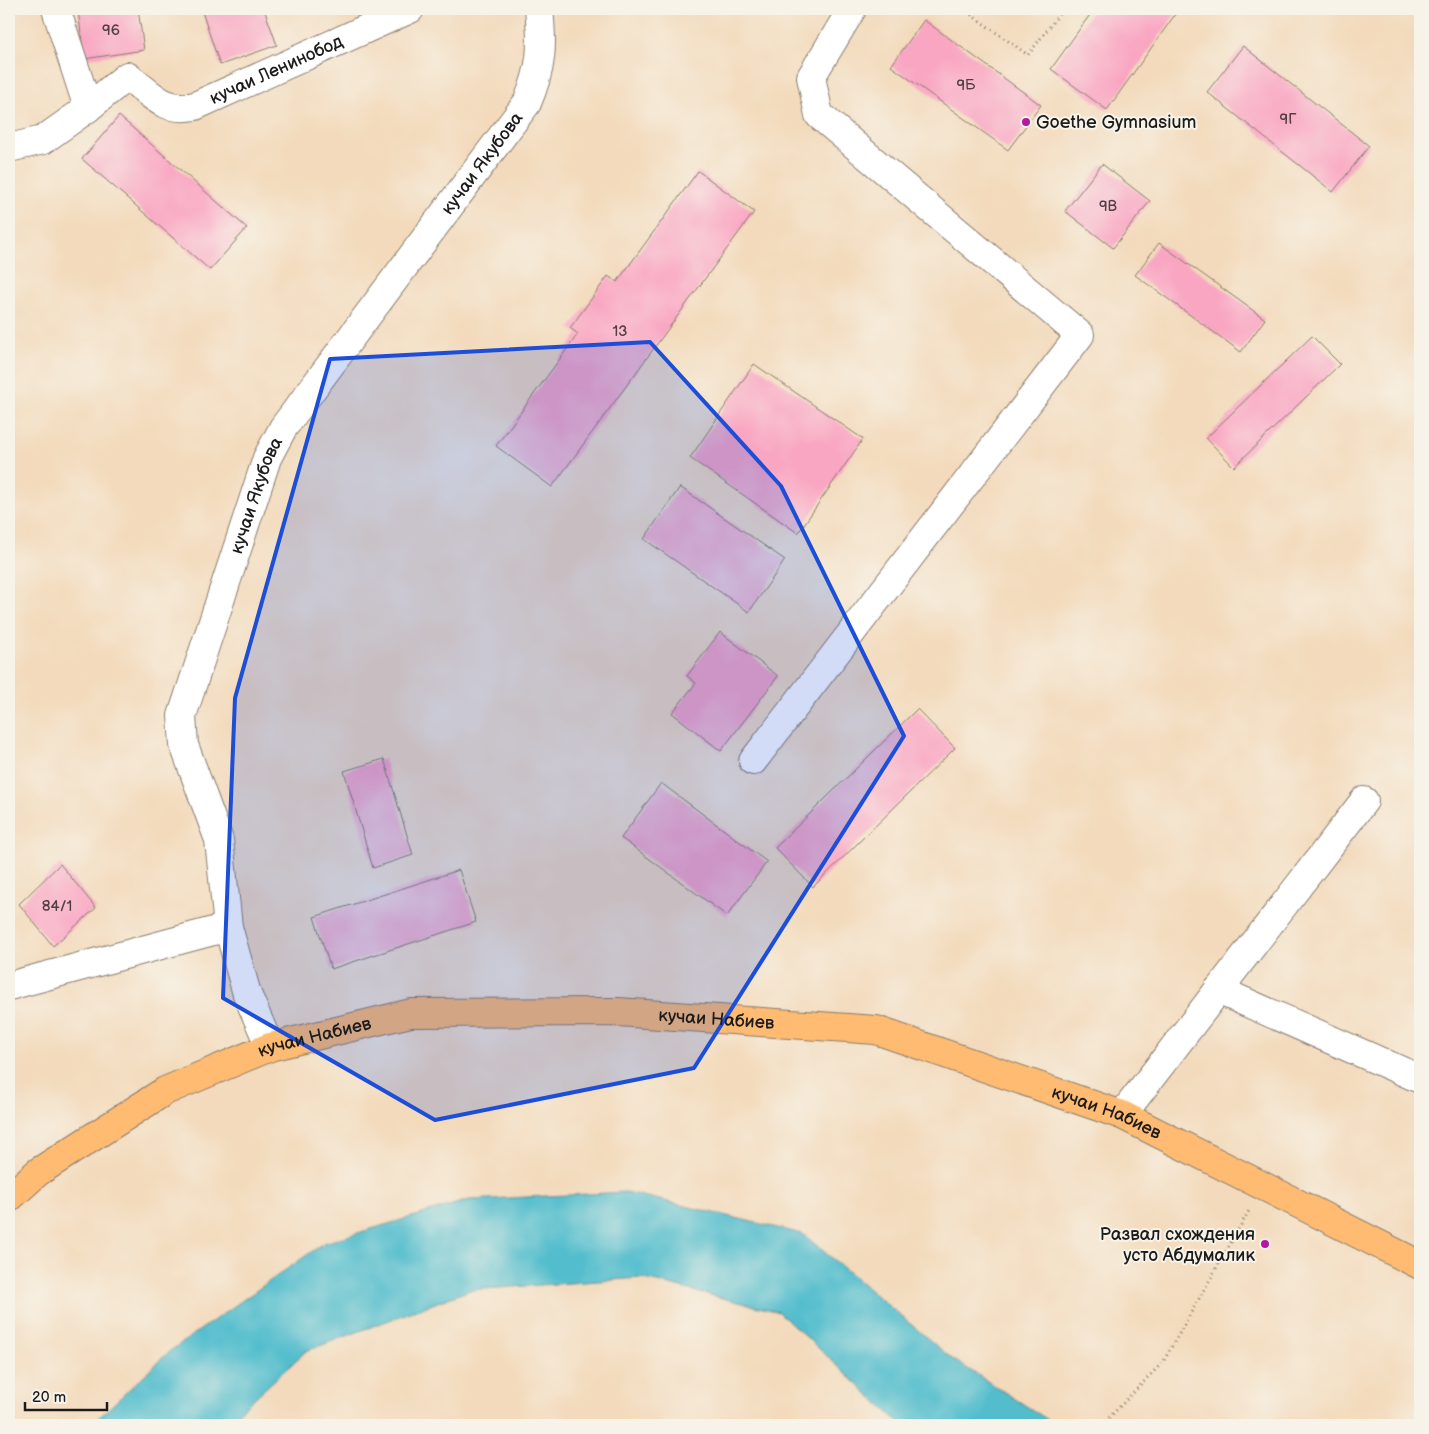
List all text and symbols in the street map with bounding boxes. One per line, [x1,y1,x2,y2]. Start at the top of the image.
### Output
house number: 96 [102,21,120,40]
street label: кучаи Ленинобод [206,31,346,109]
house number: 9Б [956,76,976,95]
street label: кучаи Якубова [437,108,528,219]
house number: 9Г [1280,110,1297,129]
place label: Goethe Gymnasium [1036,112,1196,133]
marker: Goethe Gymnasium [1020,116,1032,128]
house number: 9В [1099,197,1118,216]
house number: 13 [612,322,628,341]
street label: кучаи Якубова [226,433,287,557]
house number: 84/1 [42,897,72,916]
street label: кучаи Набиев [658,1005,775,1034]
street label: кучаи Набиев [255,1013,374,1062]
street label: кучаи Набиев [1049,1082,1165,1144]
place label: Развал схождения усто Абдумалик [1100,1224,1255,1266]
marker: Развал схождения усто Абдумалик [1259,1238,1271,1250]
scale bar [25,1379,108,1411]
text: 20 m [32,1388,66,1407]

